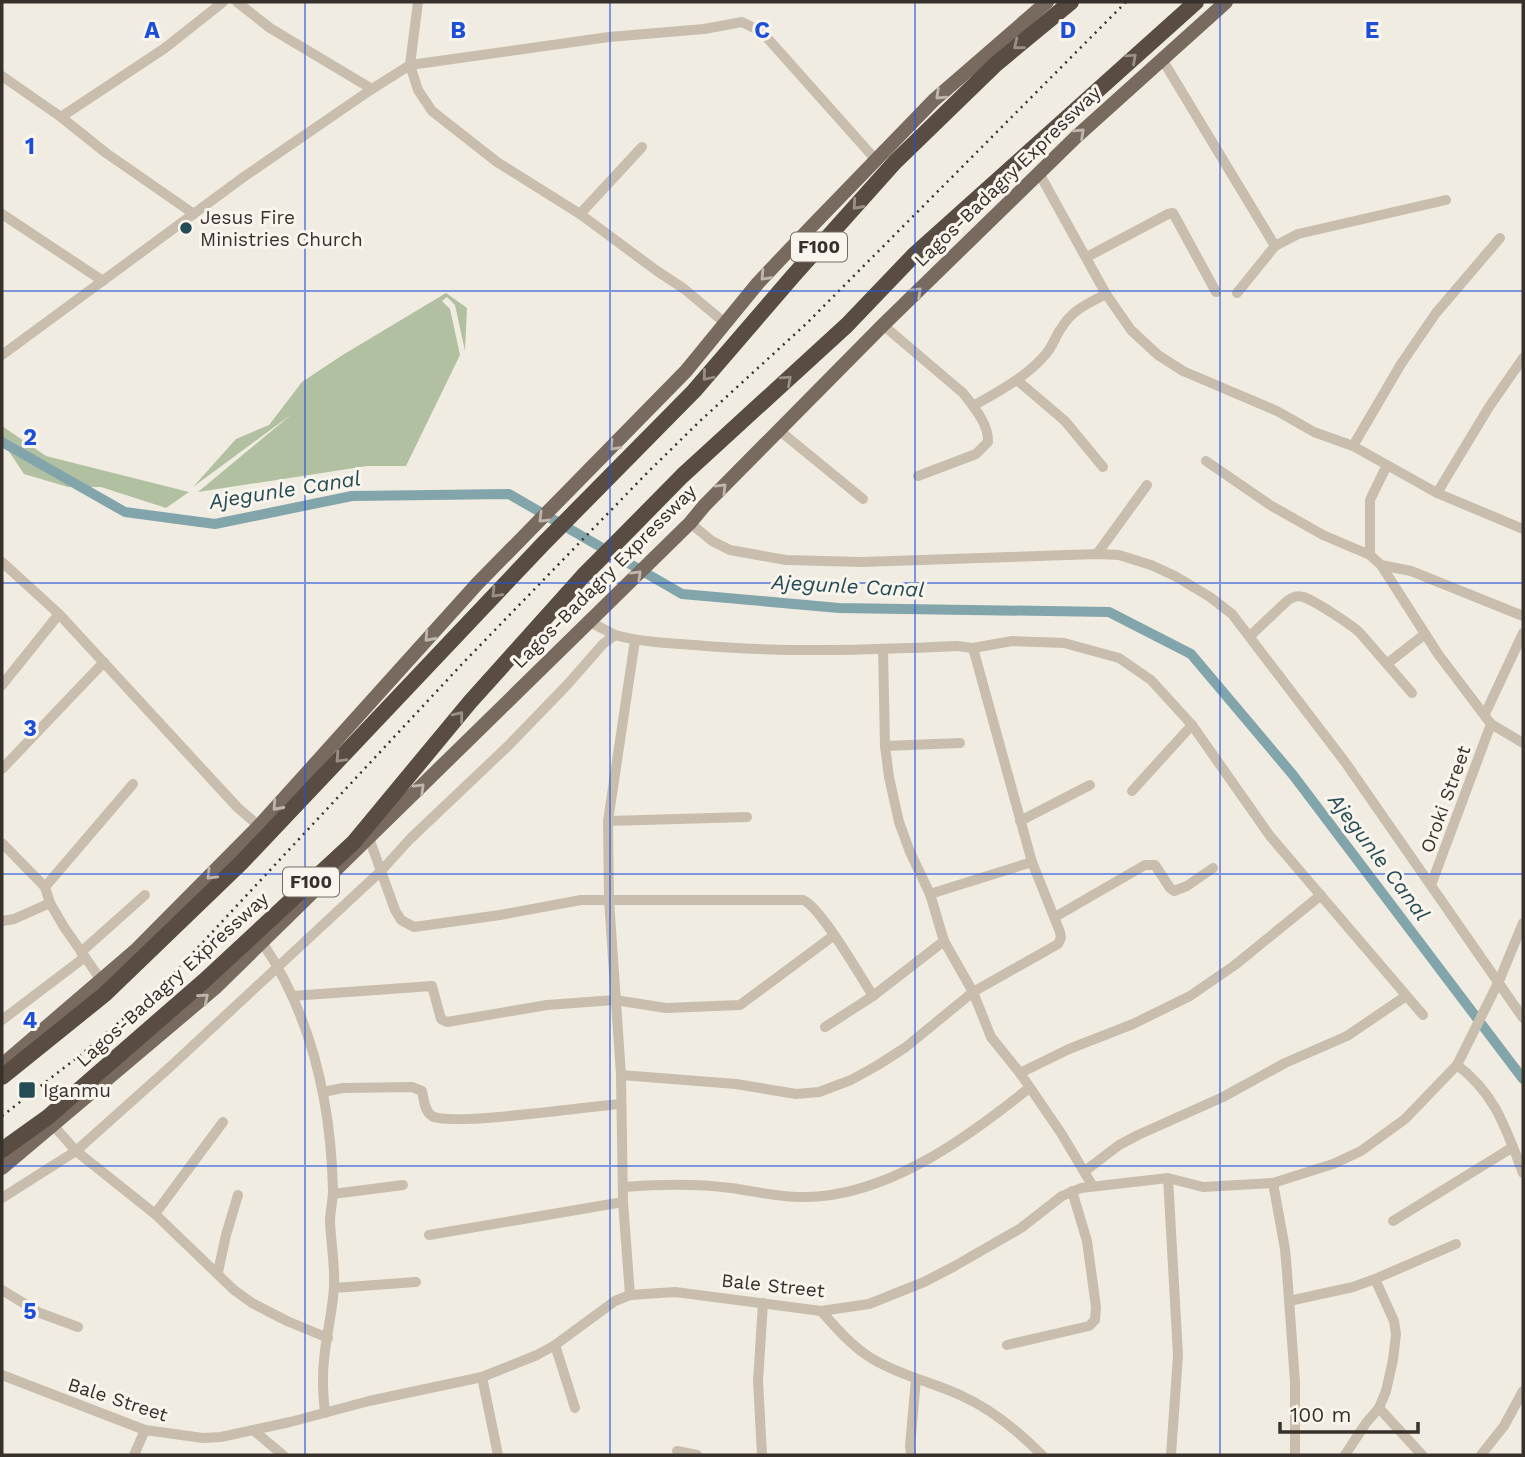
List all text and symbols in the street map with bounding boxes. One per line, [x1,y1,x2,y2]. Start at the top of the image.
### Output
text: A [144,17,160,44]
text: B [450,17,466,44]
text: C [754,17,770,44]
text: D [1060,17,1076,44]
text: E [1365,17,1379,44]
one-way arrow [1014,37,1027,49]
one-way arrow [1124,54,1137,66]
street label: Lagos-Badagry Expressway [909,81,1106,272]
one-way arrow [935,87,948,99]
one-way arrow [1072,129,1085,141]
text: 1 [25,133,35,160]
one-way arrow [853,197,865,210]
place label: Jesus Fire Ministries Church [200,206,363,251]
marker: Jesus Fire Ministries Church [178,220,194,236]
road number: F100 [791,232,847,262]
one-way arrow [760,268,773,281]
one-way arrow [909,287,922,300]
one-way arrow [703,368,715,381]
one-way arrow [779,376,792,389]
text: 2 [23,424,37,451]
one-way arrow [610,438,622,450]
water label: Ajegunle Canal [206,465,362,514]
street label: Lagos-Badagry Expressway [508,480,701,673]
one-way arrow [714,483,727,496]
one-way arrow [539,509,552,522]
water label: Ajegunle Canal [770,569,925,602]
one-way arrow [629,570,642,583]
one-way arrow [492,585,504,598]
one-way arrow [425,629,438,642]
one-way arrow [450,712,463,724]
text: 3 [23,715,37,742]
street label: Oroki Street [1415,742,1476,856]
one-way arrow [335,750,348,763]
one-way arrow [412,784,424,796]
water label: Ajegunle Canal [1323,787,1435,925]
one-way arrow [273,798,285,811]
one-way arrow [206,866,219,879]
road number: F100 [283,868,339,897]
street label: Lagos-Badagry Expressway [72,887,273,1072]
one-way arrow [196,993,209,1006]
text: 4 [23,1007,38,1034]
place label: Iganmu [43,1079,111,1102]
marker: Iganmu [17,1080,37,1100]
street label: Bale Street [720,1269,826,1302]
text: 5 [23,1298,37,1325]
street label: Bale Street [65,1373,171,1426]
scale bar [1280,1390,1418,1434]
text: 100 m [1290,1402,1352,1427]

